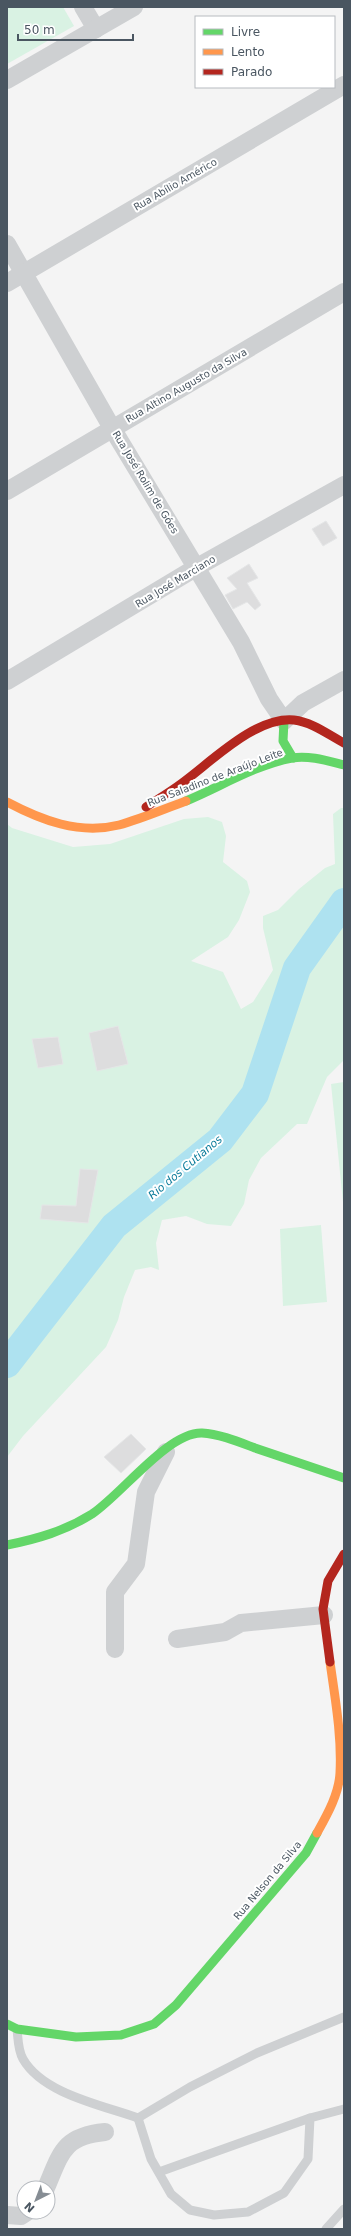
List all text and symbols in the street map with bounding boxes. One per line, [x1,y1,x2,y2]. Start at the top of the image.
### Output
scale bar [18,16,133,42]
legend [195,16,335,88]
text: 50 m [24,23,55,37]
text: Livre [231,25,260,39]
text: Lento [231,45,265,59]
text: Parado [231,65,272,79]
street label: Rua Abílio Américo [132,156,219,213]
street label: Rua Altino Augusto da Silva [124,346,249,425]
street label: Rua José Rolim de Góes [111,429,181,536]
street label: Rua José Marciano [133,553,217,610]
street label: Rua Saladino de Araújo Leite [146,747,284,808]
water label: Rio dos Cutianos [146,1133,225,1202]
street label: Rua Nelson da Silva [231,1839,303,1922]
north arrow [16,2180,56,2220]
text: N [22,2199,37,2215]

